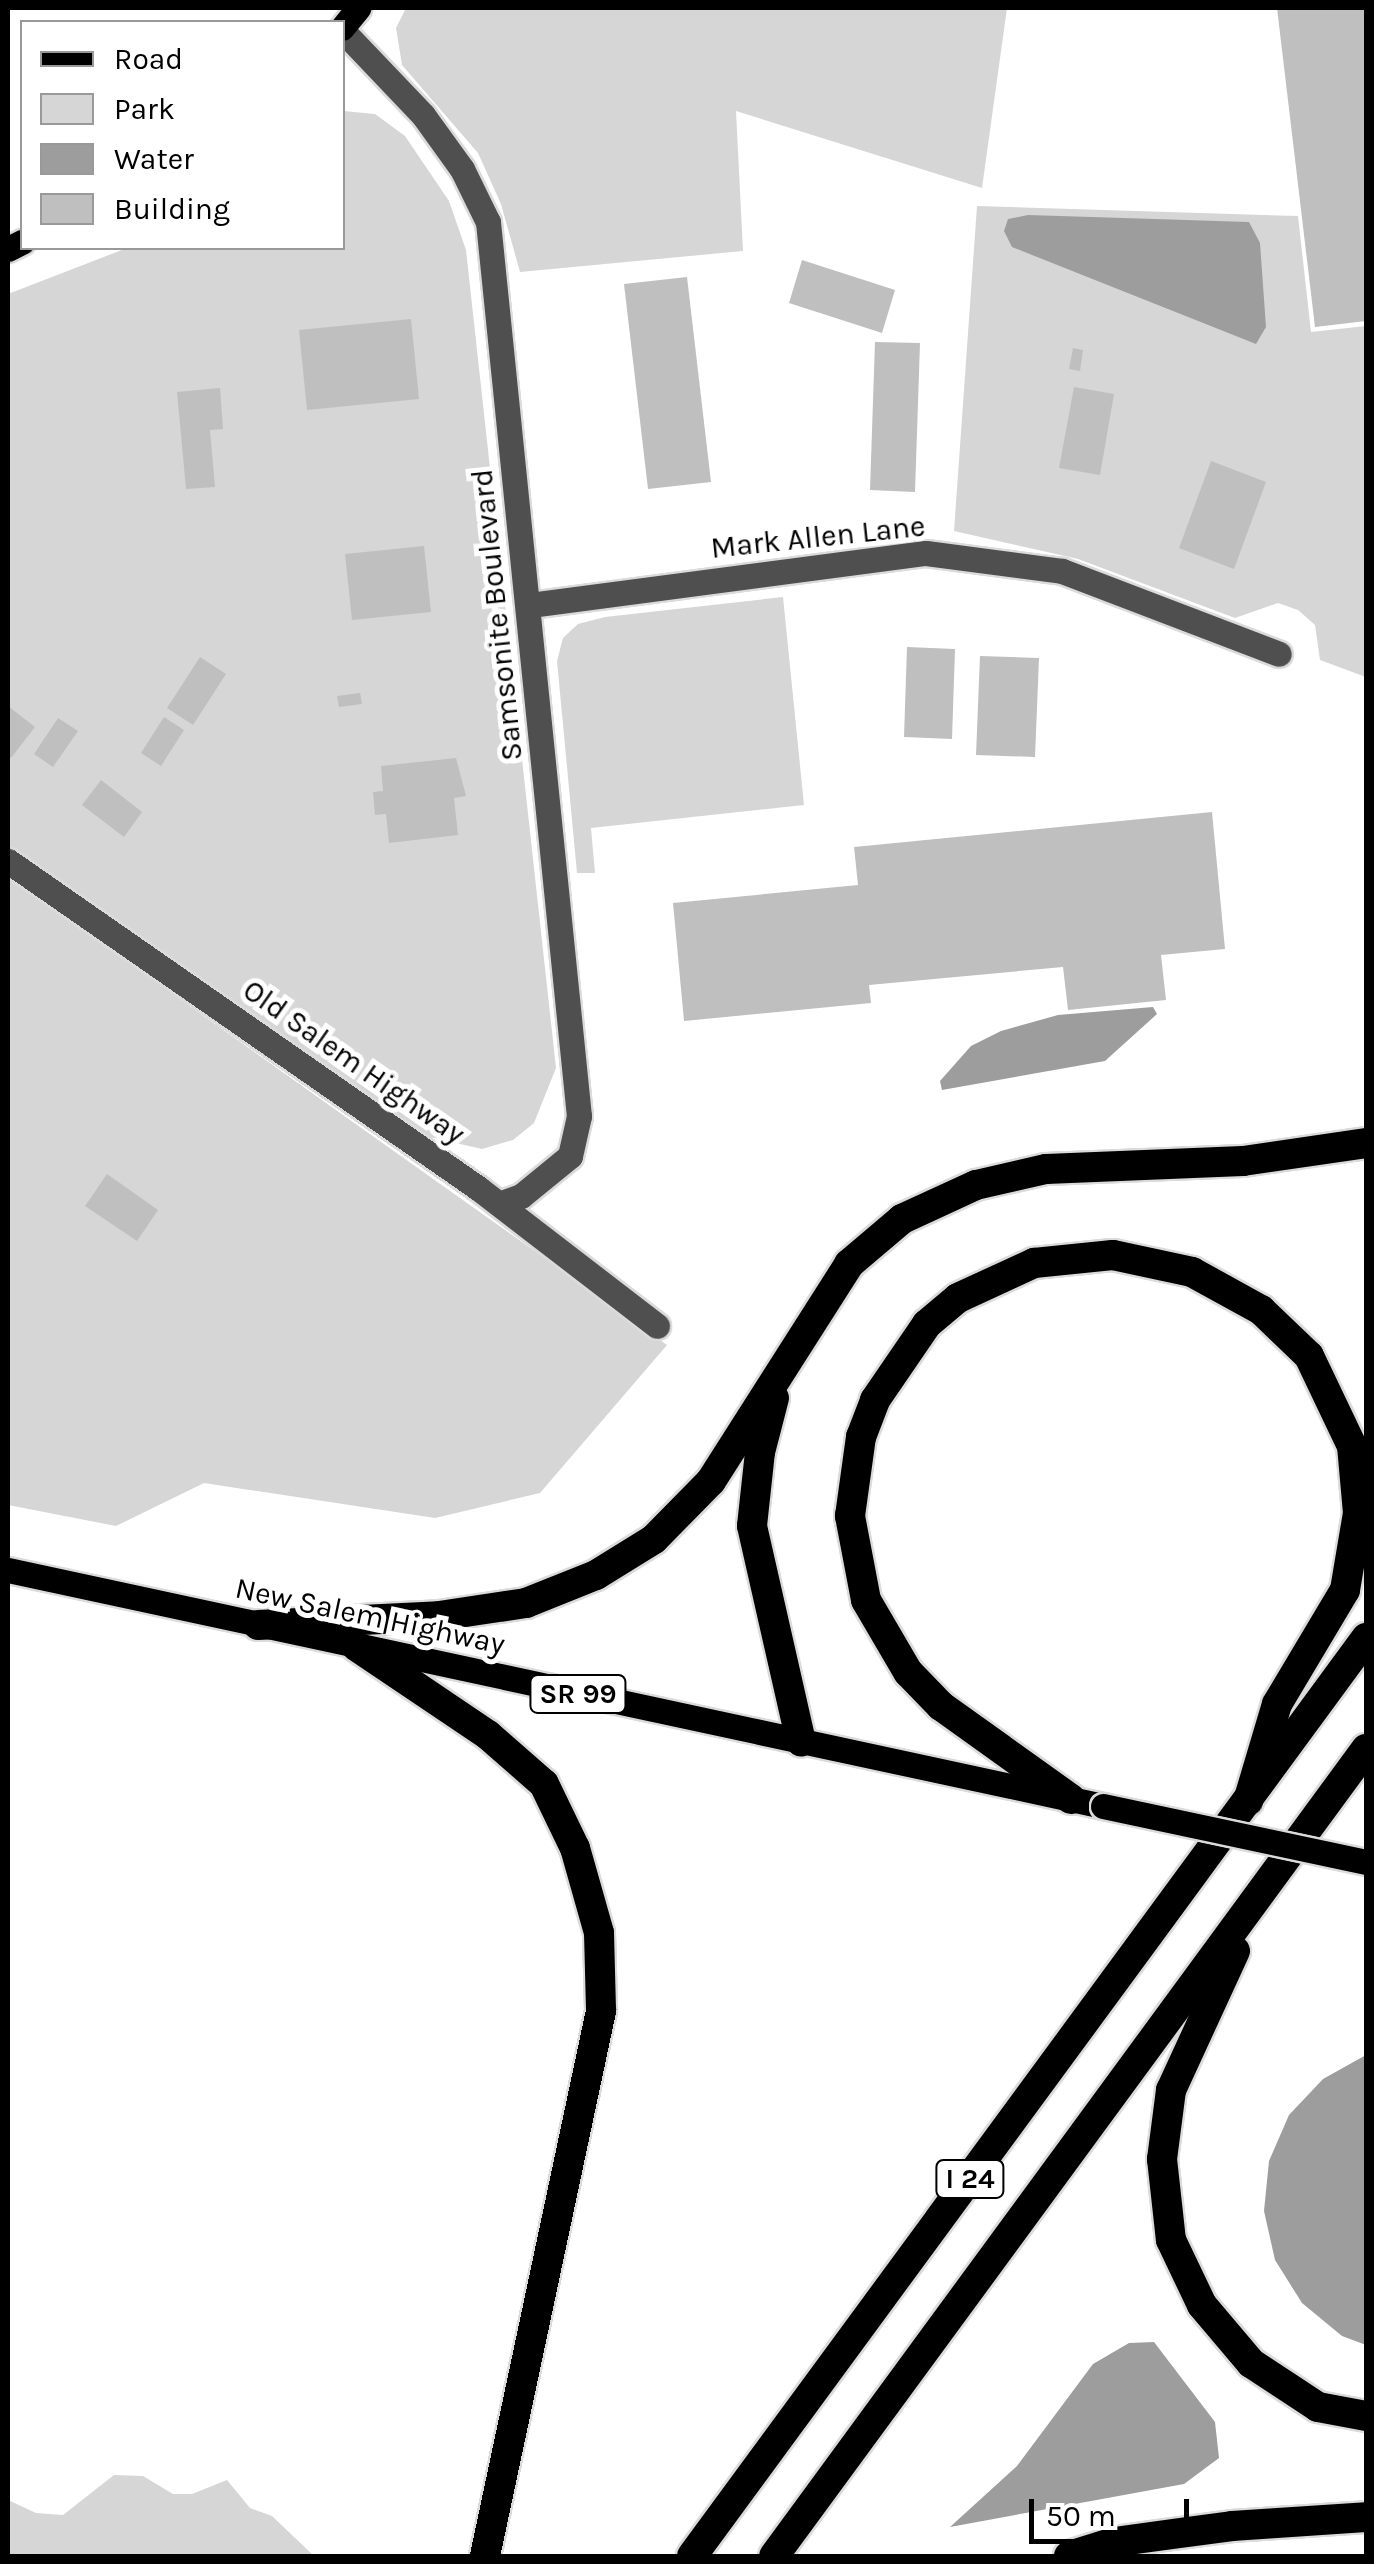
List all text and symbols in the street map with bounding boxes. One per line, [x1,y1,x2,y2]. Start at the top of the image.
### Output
legend [20,20,345,250]
text: Road [114,41,183,77]
text: Park [114,91,175,127]
text: Water [114,141,194,177]
text: Building [114,191,230,227]
street label: Samsonite Boulevard [464,467,530,763]
street label: Mark Allen Lane [709,508,927,566]
street label: Old Salem Highway [236,972,472,1152]
street label: New Salem Highway [232,1570,508,1662]
road number: SR 99 [528,1671,628,1717]
road number: I 24 [935,2156,1005,2202]
scale bar [1034,2479,1194,2541]
text: 50 m [1046,2498,1116,2534]

